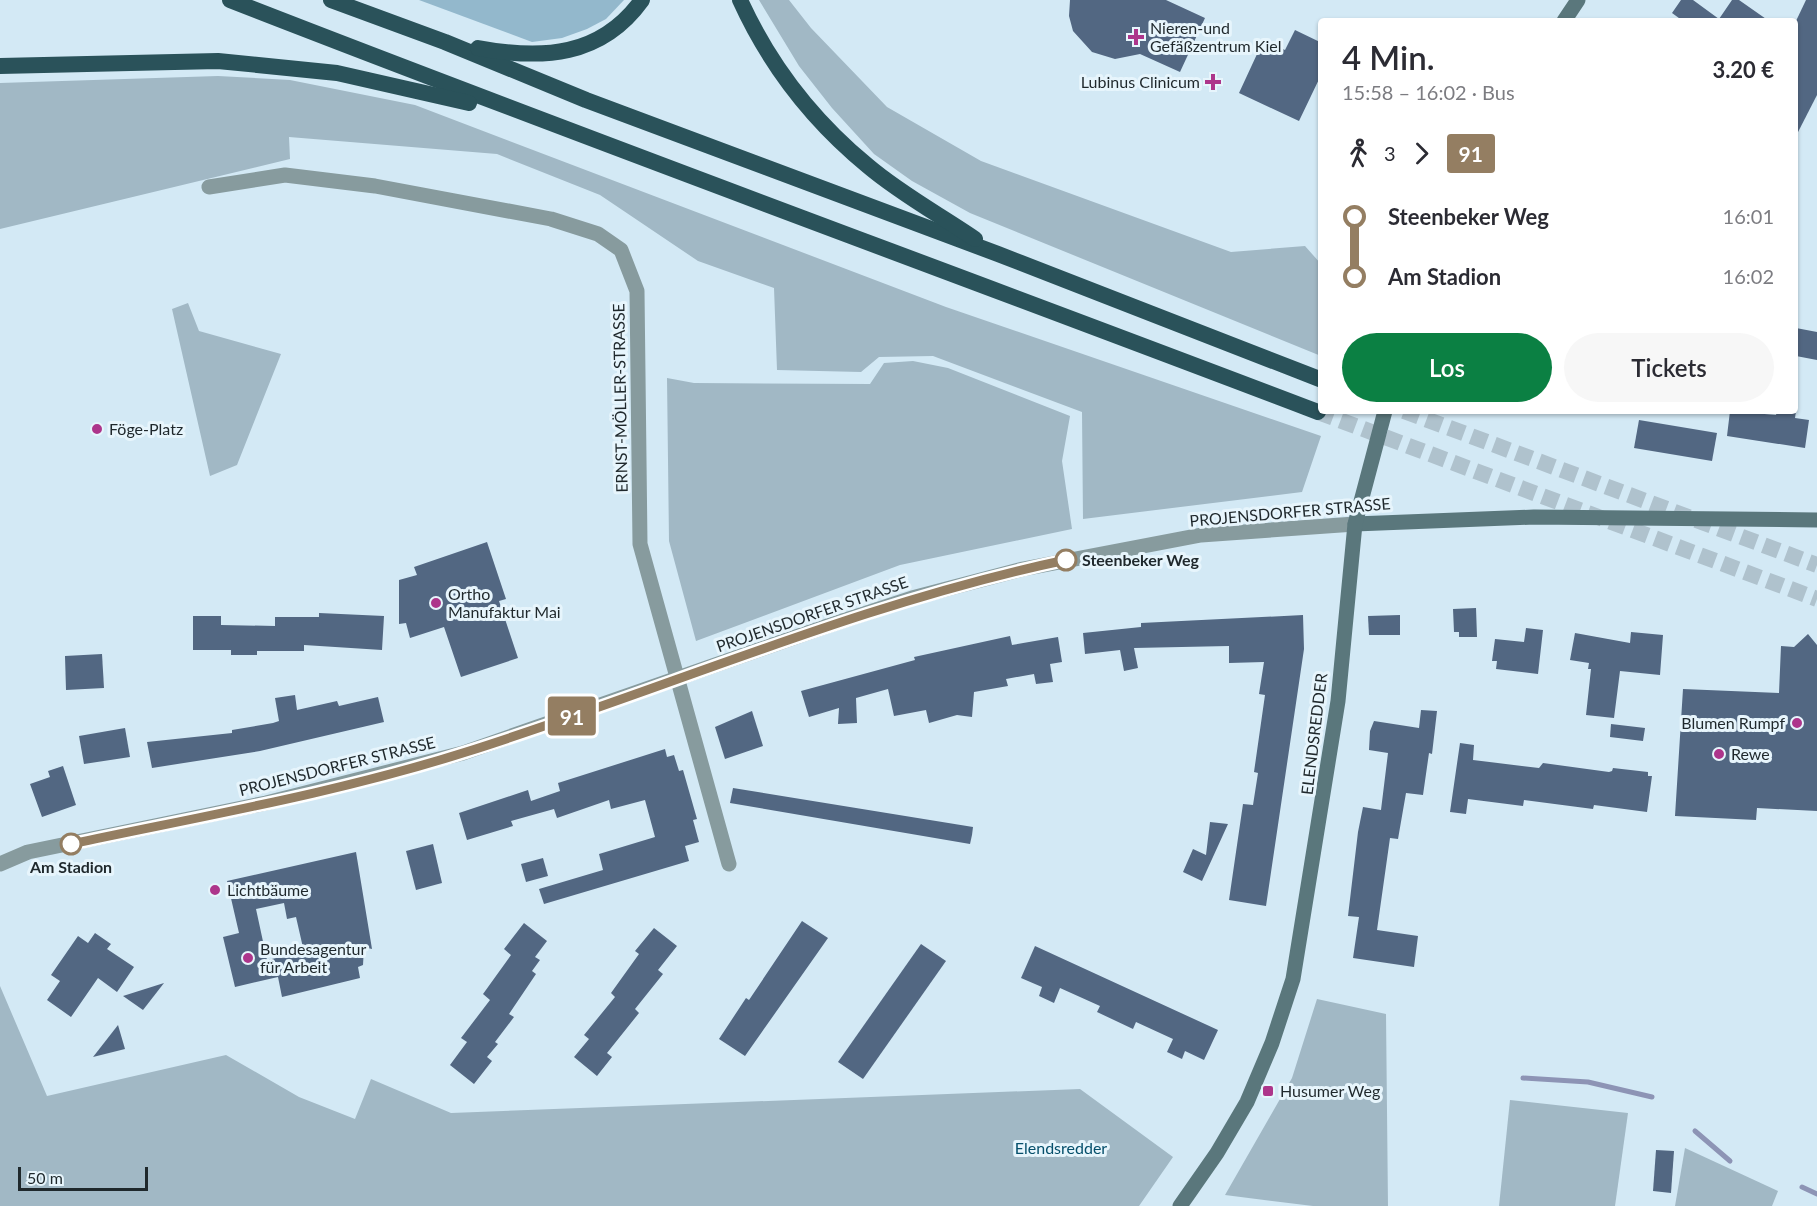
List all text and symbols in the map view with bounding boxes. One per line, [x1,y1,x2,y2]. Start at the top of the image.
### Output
place label: Nieren-und Gefäßzentrum Kiel [1150,18,1282,55]
marker: Nieren-und Gefäßzentrum Kiel [1127,28,1145,46]
text: 4 Min. [1342,37,1435,77]
text: 3.20 € [1712,56,1774,83]
place label: Lubinus Clinicum [1081,72,1200,91]
marker: Lubinus Clinicum [1204,73,1222,91]
text: 15:58 – 16:02 · Bus [1342,80,1515,104]
icon: walk [1342,137,1375,170]
icon: forward [1405,137,1438,170]
text: 3 [1384,141,1396,165]
text: 91 [1459,141,1483,166]
text: Steenbeker Weg [1388,203,1549,230]
text: 16:01 [1723,204,1774,228]
text: Am Stadion [1388,263,1501,290]
text: 16:02 [1723,264,1774,288]
street label: ERNST-MÖLLER-STRASSE [608,303,631,493]
button: Los [1342,333,1552,402]
button: Tickets [1564,333,1774,402]
place label: Föge-Platz [109,419,183,438]
marker: Föge-Platz [90,422,104,436]
street label: PROJENSDORFER STRASSE [1189,493,1391,530]
marker: Steenbeker Weg [1055,549,1077,571]
place label: Steenbeker Weg [1082,550,1200,569]
street label: PROJENSDORFER STRASSE [713,572,910,655]
place label: Ortho Manufaktur Mai [448,584,561,621]
marker: Ortho Manufaktur Mai [429,596,443,610]
street label: ELENDSREDDER [1297,672,1330,796]
line badge: 91 [545,696,599,736]
text: 91 [560,704,584,729]
place label: Blumen Rumpf [1681,713,1785,732]
marker: Blumen Rumpf [1790,716,1804,730]
street label: PROJENSDORFER STRASSE [237,732,437,799]
place label: Rewe [1731,744,1770,763]
marker: Rewe [1712,747,1726,761]
marker: Am Stadion [60,833,82,855]
place label: Am Stadion [29,857,112,876]
place label: Lichtbäume [227,880,309,899]
marker: Lichtbäume [208,883,222,897]
place label: Bundesagentur für Arbeit [260,939,366,976]
marker: Bundesagentur für Arbeit [241,951,255,965]
place label: Husumer Weg [1280,1081,1380,1100]
marker: Husumer Weg [1261,1084,1275,1098]
park label: Elendsredder [1015,1138,1107,1157]
scale bar [18,1164,148,1192]
text: 50 m [27,1168,63,1187]

